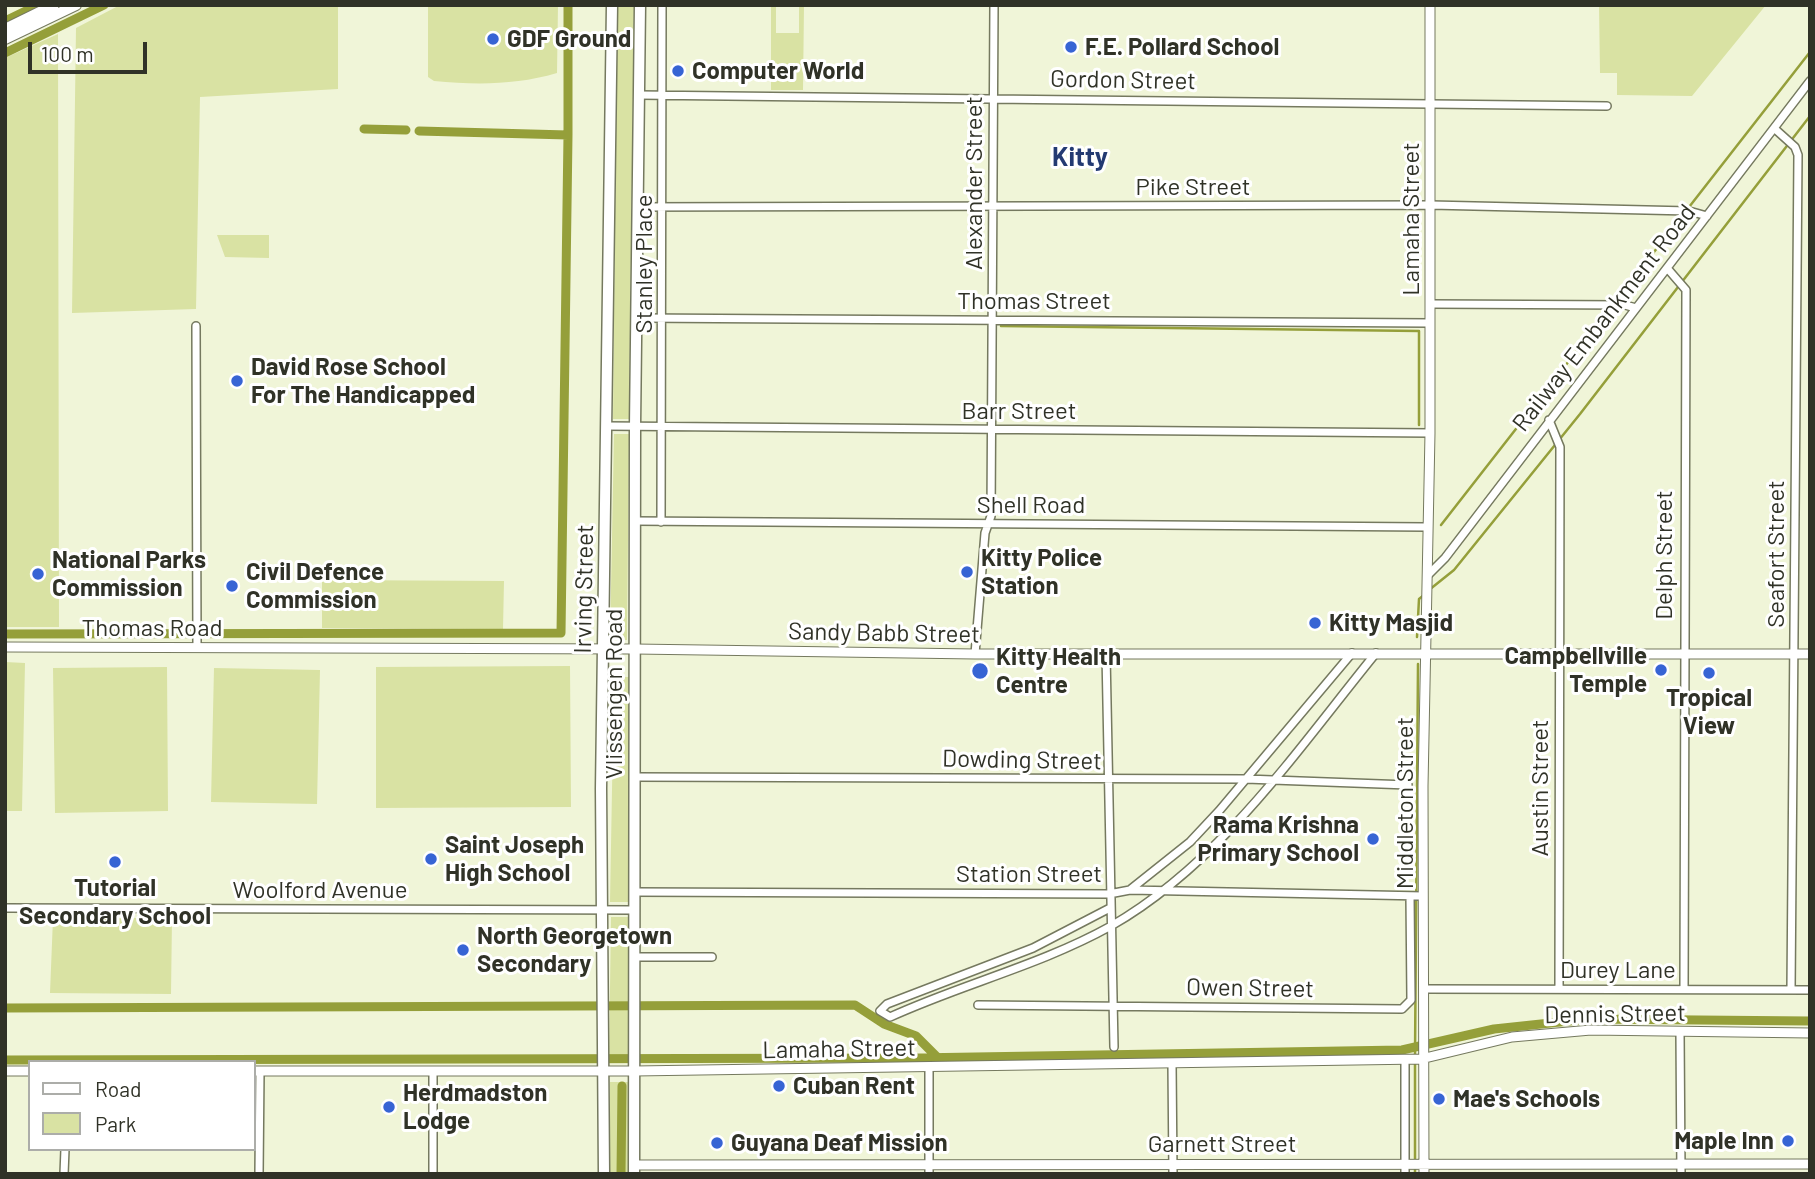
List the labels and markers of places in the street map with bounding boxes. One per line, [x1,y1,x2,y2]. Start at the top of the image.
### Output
place label: GDF Ground [507,25,631,53]
marker: GDF Ground [485,31,501,47]
place label: F.E. Pollard School [1085,33,1279,61]
marker: F.E. Pollard School [1063,39,1079,55]
place label: Computer World [692,57,864,85]
marker: Computer World [670,63,686,79]
place label: David Rose School For The Handicapped [251,353,475,409]
marker: David Rose School For The Handicapped [229,373,245,389]
place label: Kitty Police Station [981,544,1102,600]
place label: National Parks Commission [52,546,206,602]
place label: Civil Defence Commission [246,558,384,614]
marker: Kitty Police Station [959,564,975,580]
marker: National Parks Commission [30,566,46,582]
marker: Civil Defence Commission [224,578,240,594]
place label: Kitty Masjid [1329,609,1453,637]
marker: Kitty Masjid [1307,615,1323,631]
place label: Campbellville Temple [1504,642,1647,698]
place label: Kitty Health Centre [996,643,1121,699]
marker: Kitty Health Centre [970,661,990,681]
marker: Campbellville Temple [1653,662,1669,678]
marker: Tropical View [1701,665,1717,681]
place label: Tropical View [1666,684,1752,740]
place label: Rama Krishna Primary School [1197,811,1359,867]
place label: Saint Joseph High School [445,831,584,887]
marker: Rama Krishna Primary School [1365,831,1381,847]
marker: Saint Joseph High School [423,851,439,867]
marker: Tutorial Secondary School [107,854,123,870]
place label: Tutorial Secondary School [19,874,211,930]
place label: North Georgetown Secondary [477,922,672,978]
marker: North Georgetown Secondary [455,942,471,958]
place label: Cuban Rent [793,1072,915,1100]
marker: Cuban Rent [771,1078,787,1094]
place label: Herdmadston Lodge [403,1079,547,1135]
place label: Mae's Schools [1453,1085,1600,1113]
marker: Mae's Schools [1431,1091,1447,1107]
marker: Herdmadston Lodge [381,1099,397,1115]
place label: Maple Inn [1674,1127,1774,1155]
place label: Guyana Deaf Mission [731,1129,948,1157]
marker: Maple Inn [1780,1133,1796,1149]
marker: Guyana Deaf Mission [709,1135,725,1151]

